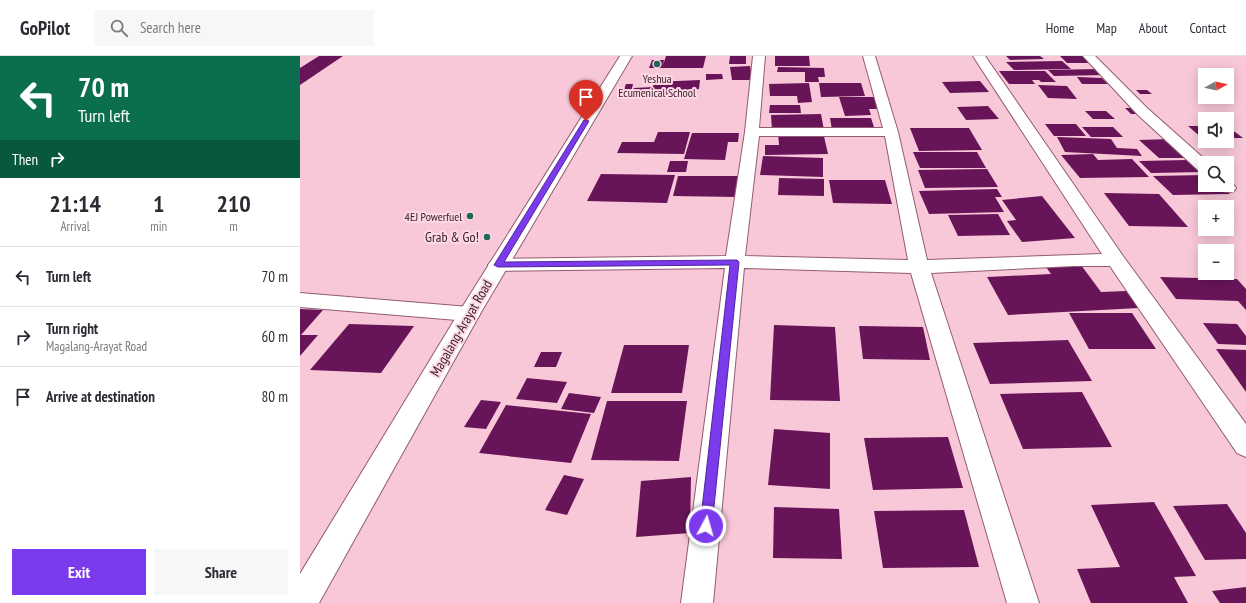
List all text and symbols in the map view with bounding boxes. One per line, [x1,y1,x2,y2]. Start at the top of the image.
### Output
search box [94,10,374,46]
text: GoPilot [20,16,70,40]
icon: search [108,17,130,39]
text: Search here [140,18,201,37]
text: Home [1046,19,1074,37]
text: Map [1096,19,1117,37]
text: About [1139,19,1168,37]
text: Contact [1190,19,1226,37]
marker: Yeshua Ecumenical School [652,59,662,69]
text: 70 m [78,68,129,105]
north arrow [1198,68,1234,104]
map controls [1198,68,1234,280]
place label: Yeshua Ecumenical School [618,71,696,100]
icon: left [12,72,64,124]
pin [569,80,603,121]
icon: arrive [575,86,597,108]
text: Turn left [78,104,130,127]
button: sound [1198,112,1234,148]
icon: right [46,148,68,170]
text: Then [12,150,38,169]
button: search [1198,156,1234,192]
text: 21:14 [49,188,101,219]
text: 1 [153,188,164,219]
text: 210 [216,188,251,219]
button: + [1198,200,1234,236]
place label: 4EJ Powerfuel [405,209,462,224]
marker: 4EJ Powerfuel [465,211,475,221]
text: Arrival [60,218,90,235]
text: min [150,218,167,235]
text: m [229,218,238,235]
place label: Grab & Go! [425,228,479,246]
marker: Grab & Go! [482,232,492,242]
button: − [1198,244,1234,280]
icon: left [12,266,34,288]
text: Turn left [46,267,91,286]
text: 70 m [262,267,288,286]
street label: Magalang-Arayat Road [426,276,496,380]
text: Turn right [46,319,98,338]
icon: right [12,326,34,348]
text: 60 m [262,327,288,346]
text: Magalang-Arayat Road [46,338,147,355]
icon: arrive [12,386,34,408]
text: Arrive at destination [46,387,155,406]
text: 80 m [262,387,288,406]
position arrow [685,505,727,547]
button: Exit [12,549,146,595]
button: Share [154,549,288,595]

